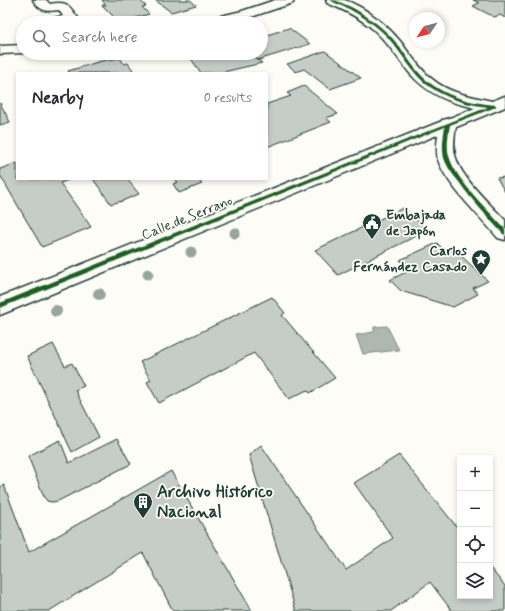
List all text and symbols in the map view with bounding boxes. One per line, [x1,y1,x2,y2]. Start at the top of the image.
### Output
north arrow [409,12,445,48]
search box [16,16,268,60]
icon: search [30,27,52,49]
text: Search here [62,28,138,48]
text: Nearby [32,87,84,109]
text: 0 results [204,90,252,107]
street label: Calle de Serrano [139,192,235,244]
place label: Embajada de Japón [386,206,446,240]
public building icon: Embajada de Japón [361,212,383,240]
place label: Carlos Fernández Casado [353,242,468,276]
place icon: Carlos Fernández Casado [470,248,492,276]
map controls [457,455,493,599]
button: + [457,455,493,491]
place label: Archivo Histórico Nacional [157,481,273,523]
building icon: Archivo Histórico Nacional [132,491,154,519]
button: − [457,491,493,527]
button: locate [457,527,493,563]
button: layers [457,563,493,599]

